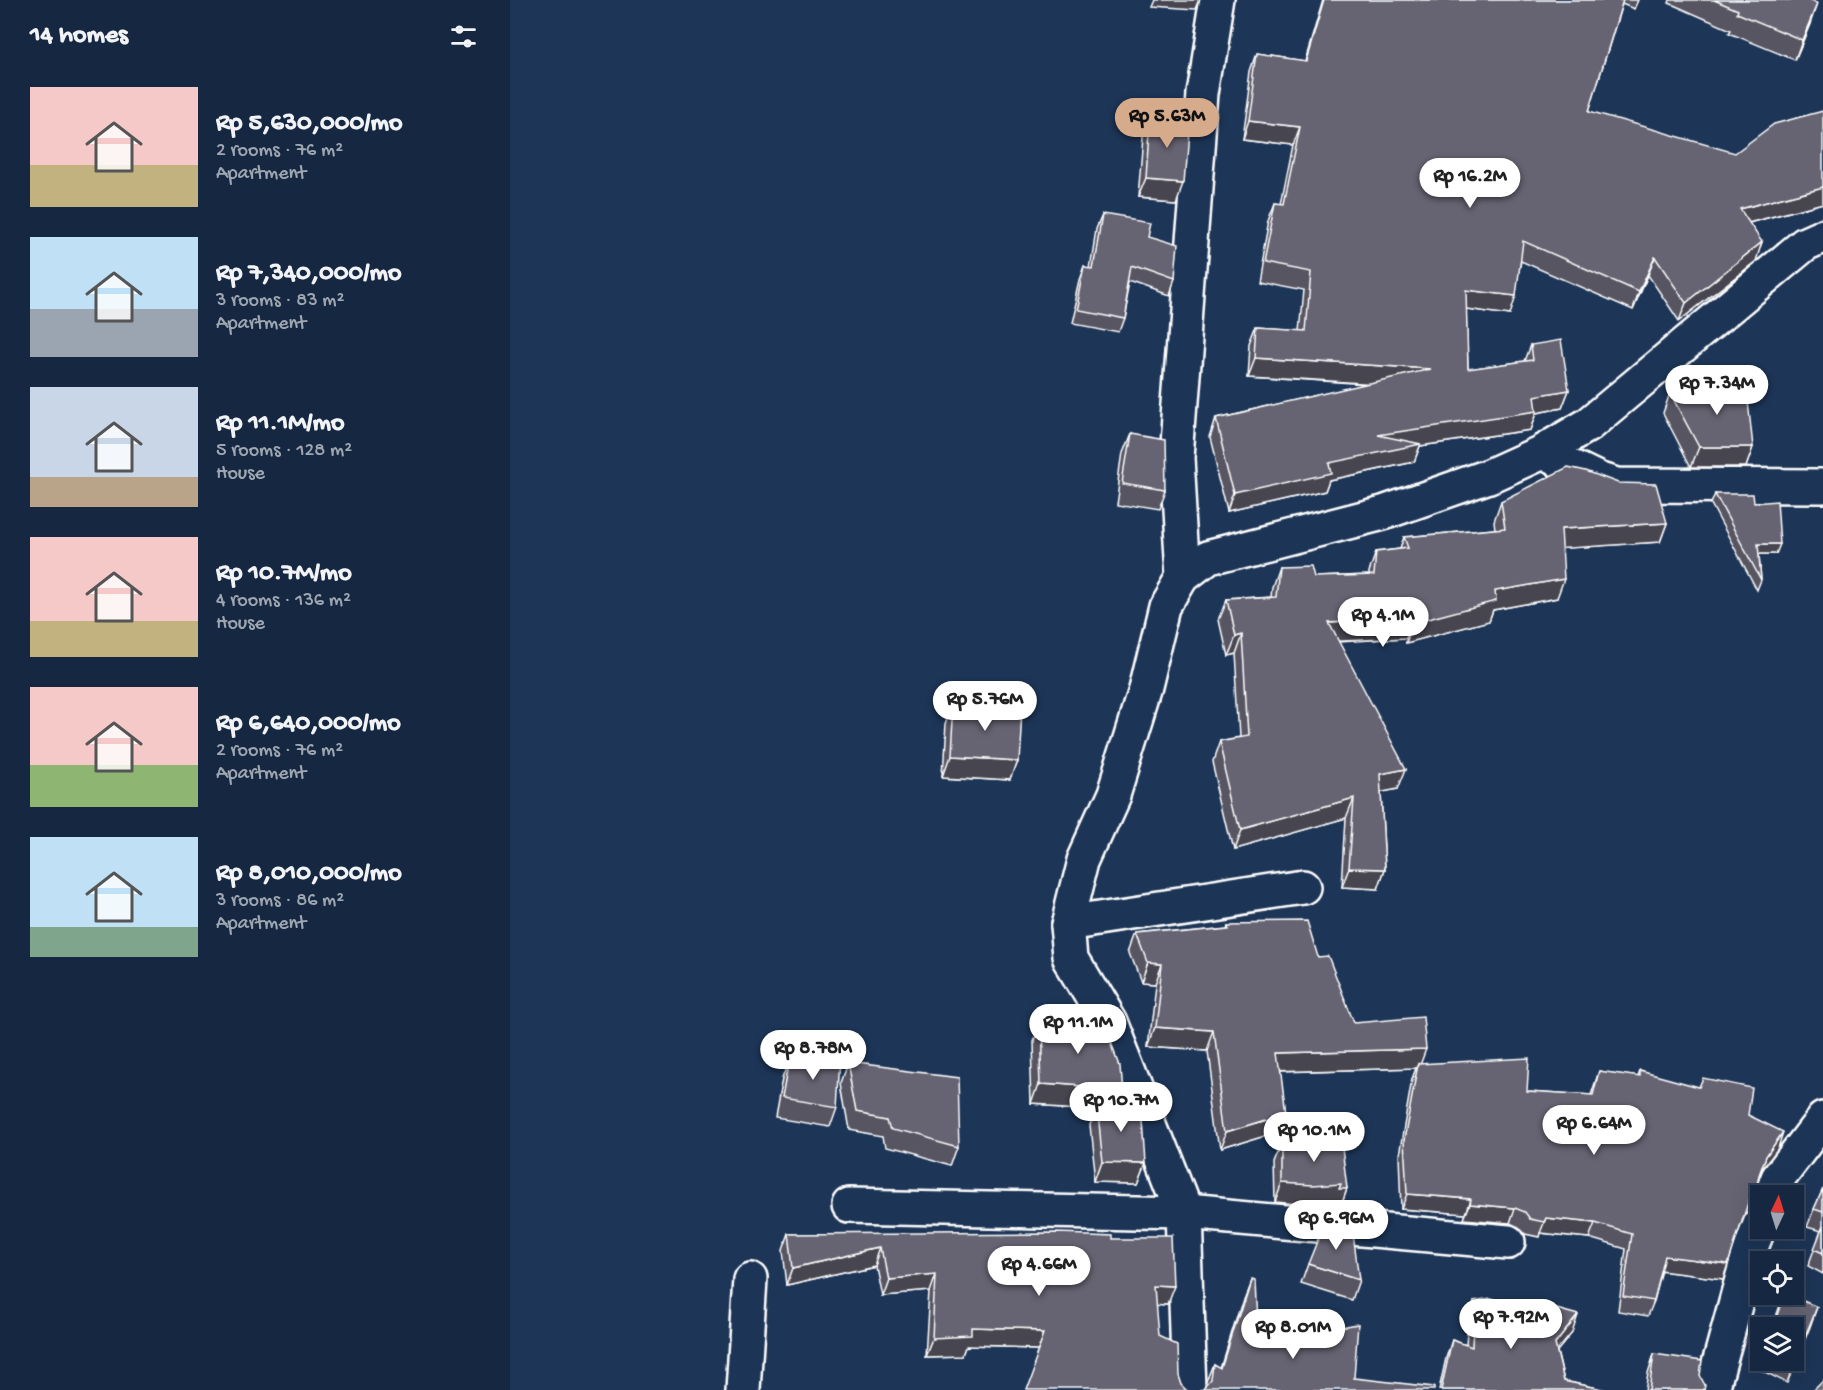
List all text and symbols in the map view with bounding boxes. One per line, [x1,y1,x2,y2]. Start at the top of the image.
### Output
icon: filters [447,20,480,53]
text: 14 homes [30,21,128,52]
pin: Rp 5.63M [1105,98,1229,149]
text: Rp 5.63M [1129,106,1205,129]
text: Rp 5,630,000/mo [216,109,403,140]
icon: home [78,111,150,183]
text: 2 rooms · 76 m² [216,140,343,163]
pin: Rp 16.2M [1408,158,1532,209]
text: Apartment [216,163,306,186]
text: Rp 16.2M [1433,166,1507,189]
text: Rp 7,340,000/mo [216,259,401,290]
icon: home [78,261,150,333]
text: 3 rooms · 83 m² [216,290,344,313]
text: Apartment [216,313,306,336]
pin: Rp 7.34M [1655,365,1779,416]
text: Rp 7.34M [1679,373,1755,396]
text: Rp 11.1M/mo [216,409,344,440]
icon: home [78,411,150,483]
text: 5 rooms · 128 m² [216,440,352,463]
text: House [216,463,265,486]
text: Rp 10.7M/mo [216,559,352,590]
icon: home [78,561,150,633]
text: 4 rooms · 136 m² [216,590,351,613]
pin: Rp 4.1M [1328,597,1438,648]
text: Rp 4.1M [1352,605,1414,628]
text: House [216,613,265,636]
pin: Rp 5.76M [923,681,1047,732]
text: Rp 5.76M [947,689,1023,712]
text: Rp 6,640,000/mo [216,709,401,740]
icon: home [78,711,150,783]
text: 2 rooms · 76 m² [216,740,343,763]
text: Apartment [216,763,306,786]
text: Rp 8,010,000/mo [216,859,402,890]
icon: home [78,861,150,933]
text: 3 rooms · 86 m² [216,890,344,913]
text: Apartment [216,913,306,936]
pin: Rp 11.1M [1016,1004,1140,1055]
text: Rp 11.1M [1043,1012,1113,1035]
pin: Rp 8.78M [751,1030,875,1081]
text: Rp 8.78M [774,1038,852,1061]
pin: Rp 10.7M [1059,1082,1183,1133]
text: Rp 10.7M [1083,1090,1159,1113]
pin: Rp 6.64M [1532,1105,1656,1156]
pin: Rp 10.1M [1252,1112,1376,1163]
text: Rp 6.64M [1557,1113,1631,1136]
text: Rp 10.1M [1278,1120,1350,1143]
north arrow [1750,1185,1804,1239]
map controls [1750,1185,1804,1371]
pin: Rp 6.96M [1274,1200,1398,1251]
text: Rp 6.96M [1298,1208,1374,1231]
pin: Rp 4.66M [977,1246,1101,1297]
button: locate [1750,1251,1804,1305]
text: Rp 4.66M [1002,1254,1076,1277]
pin: Rp 7.92M [1449,1299,1573,1350]
text: Rp 7.92M [1473,1307,1549,1330]
pin: Rp 8.01M [1231,1309,1355,1360]
text: Rp 8.01M [1255,1317,1331,1340]
button: layers [1750,1317,1804,1371]

